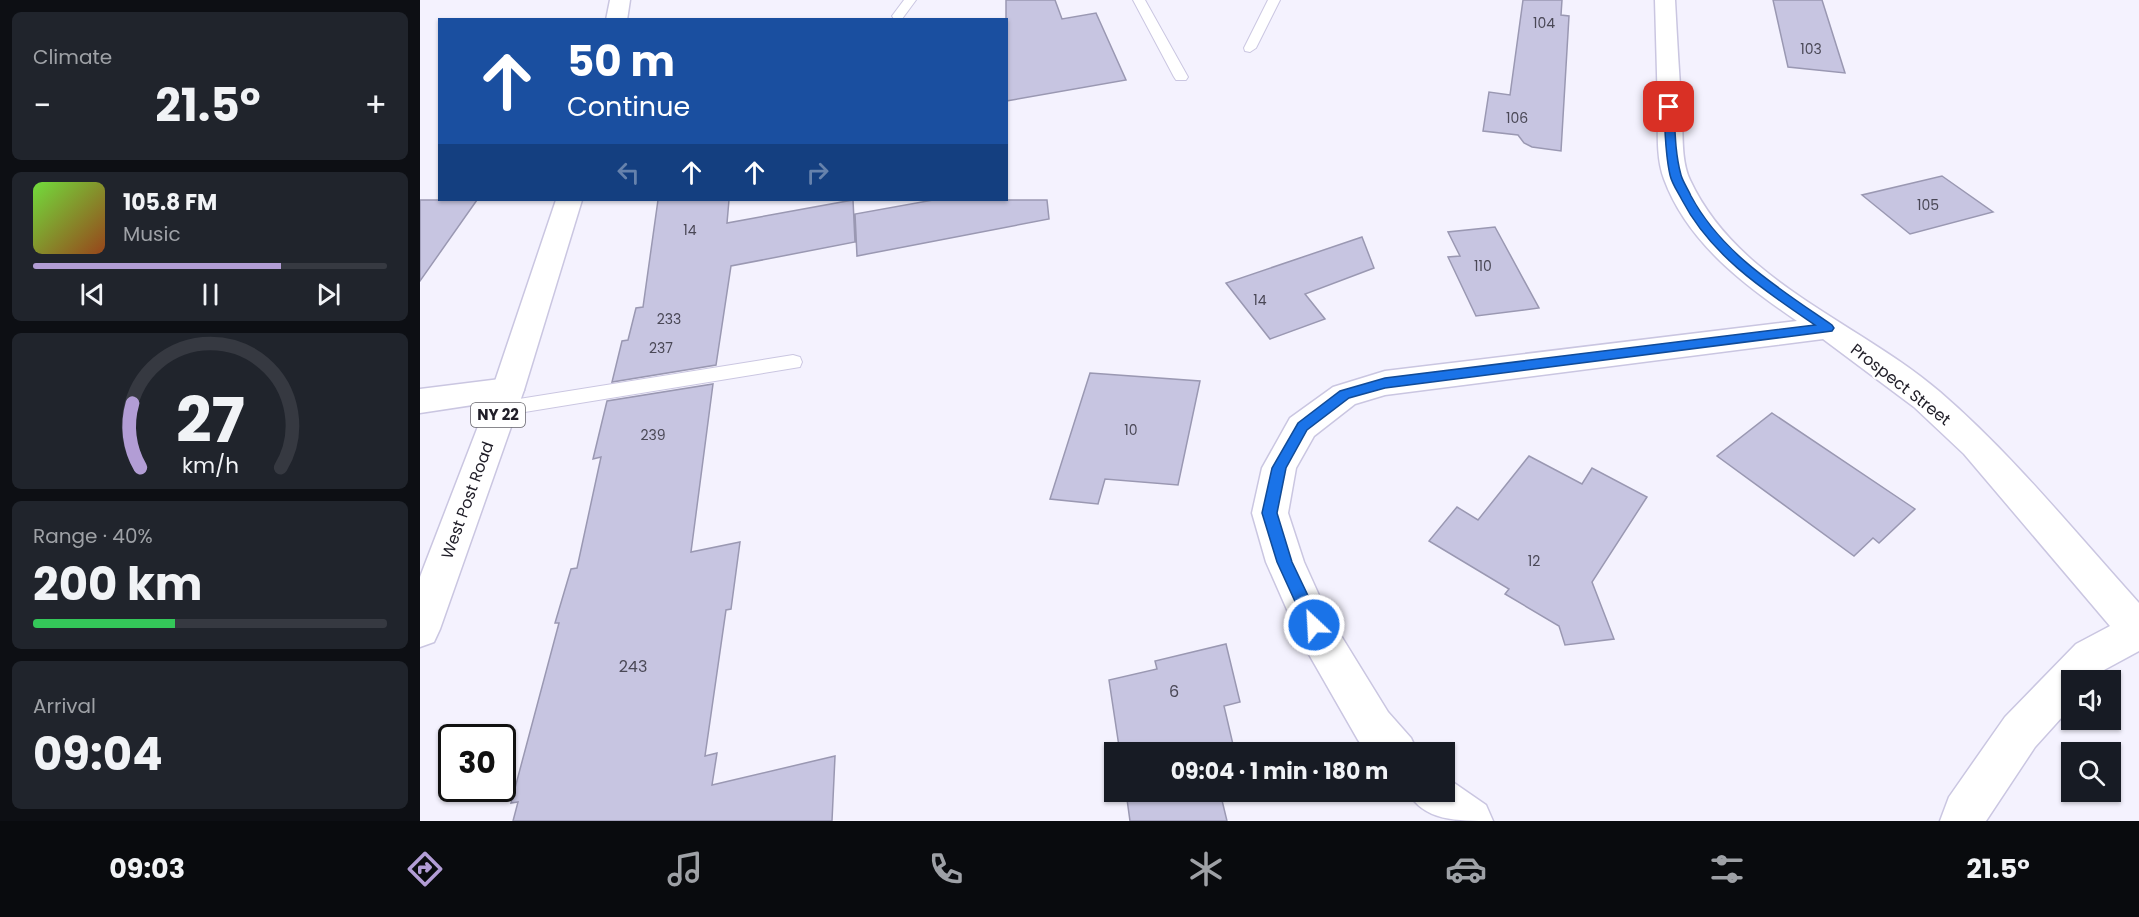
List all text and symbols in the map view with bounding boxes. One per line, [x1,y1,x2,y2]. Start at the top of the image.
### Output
house number: 104 [1533,13,1555,33]
text: 50 m [567,32,675,91]
house number: 103 [1800,39,1822,59]
icon: ahead [468,42,546,120]
text: Climate [33,43,112,71]
text: 21.5° [155,74,261,137]
pin [1643,81,1694,132]
text: − [33,82,51,129]
text: + [364,82,387,129]
text: Continue [567,88,690,125]
icon: arrive [1652,90,1685,123]
house number: 106 [1506,108,1528,128]
icon: left [612,156,645,189]
icon: ahead [675,156,708,189]
icon: ahead [738,156,771,189]
icon: right [801,156,834,189]
text: 105.8 FM [123,187,217,218]
house number: 105 [1917,195,1939,215]
text: Music [123,220,181,248]
house number: 14 [683,220,697,240]
house number: 110 [1474,256,1492,276]
icon: previous [76,278,109,311]
icon: pause [194,278,227,311]
icon: next [312,278,345,311]
house number: 14 [1253,290,1267,310]
house number: 233 [657,309,681,329]
house number: 237 [649,338,673,358]
street label: Prospect Street [1846,338,1956,431]
text: 27 [175,376,245,464]
road number: NY 22 [471,403,525,427]
house number: 10 [1124,420,1138,440]
house number: 239 [640,425,666,445]
street label: West Post Road [436,438,499,562]
text: km/h [181,450,239,481]
text: Range · 40% [33,522,153,550]
house number: 12 [1528,551,1540,571]
text: 200 km [33,553,202,616]
position arrow [1282,593,1346,657]
house number: 243 [619,655,647,678]
map controls [2061,670,2121,802]
button: sound [2061,670,2121,730]
house number: 6 [1169,680,1179,703]
text: Arrival [33,692,96,720]
text: 09:04 [33,723,163,786]
speed limit sign: 30 [438,724,516,802]
button: search [2061,742,2121,802]
text: 09:04 · 1 min · 180 m [1171,756,1388,787]
icon: directions [404,848,446,890]
icon: music [664,848,706,890]
icon: phone [925,848,967,890]
icon: climate [1185,848,1227,890]
icon: car [1445,848,1487,890]
icon: filters [1706,848,1748,890]
text: 09:03 [109,850,185,887]
text: 21.5° [1966,850,2030,887]

